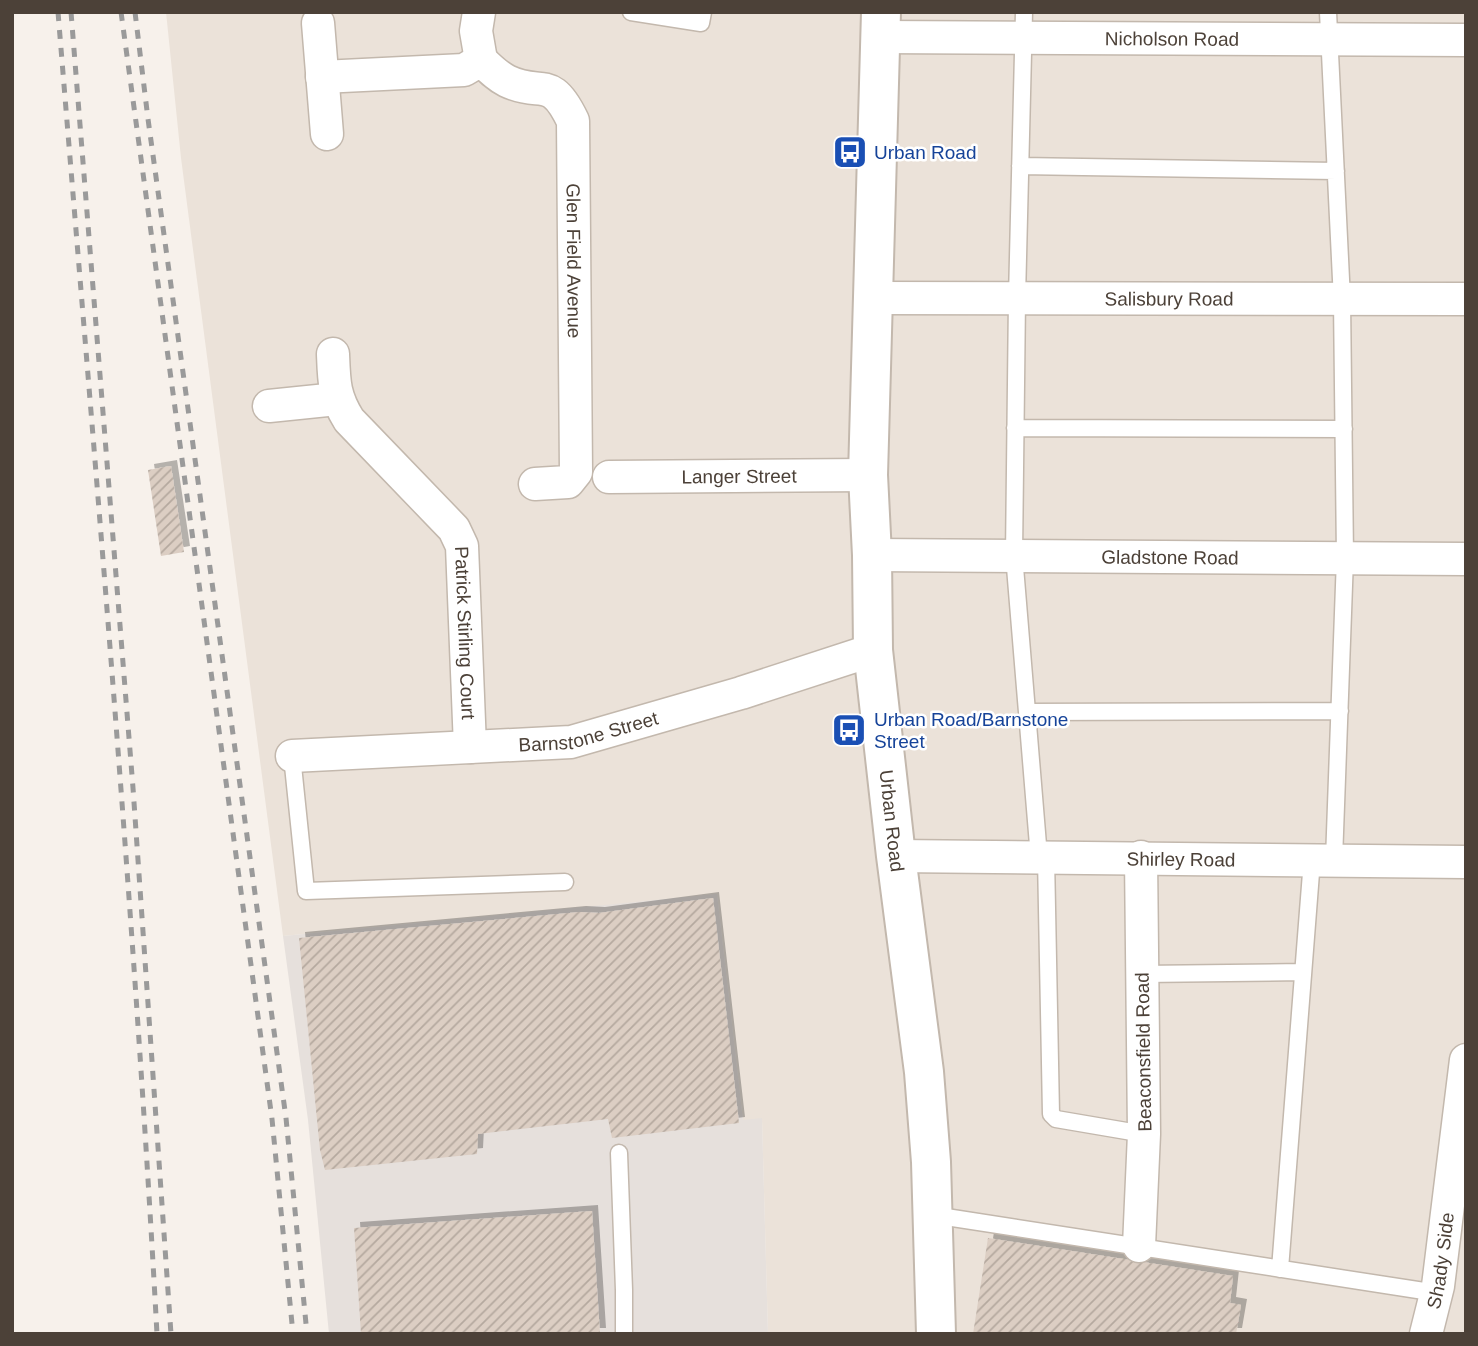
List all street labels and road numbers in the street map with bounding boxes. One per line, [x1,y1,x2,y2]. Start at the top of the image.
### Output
street label: Nicholson Road [1105,28,1239,50]
street label: Glen Field Avenue [563,183,585,338]
street label: Salisbury Road [1104,288,1234,310]
street label: Langer Street [681,466,797,487]
street label: Patrick Stirling Court [451,546,479,721]
street label: Gladstone Road [1101,547,1239,568]
street label: Barnstone Street [518,707,661,756]
street label: Urban Road [875,769,908,873]
street label: Shirley Road [1126,848,1236,871]
street label: Beaconsfield Road [1132,972,1155,1132]
street label: Shady Side [1423,1211,1458,1311]

